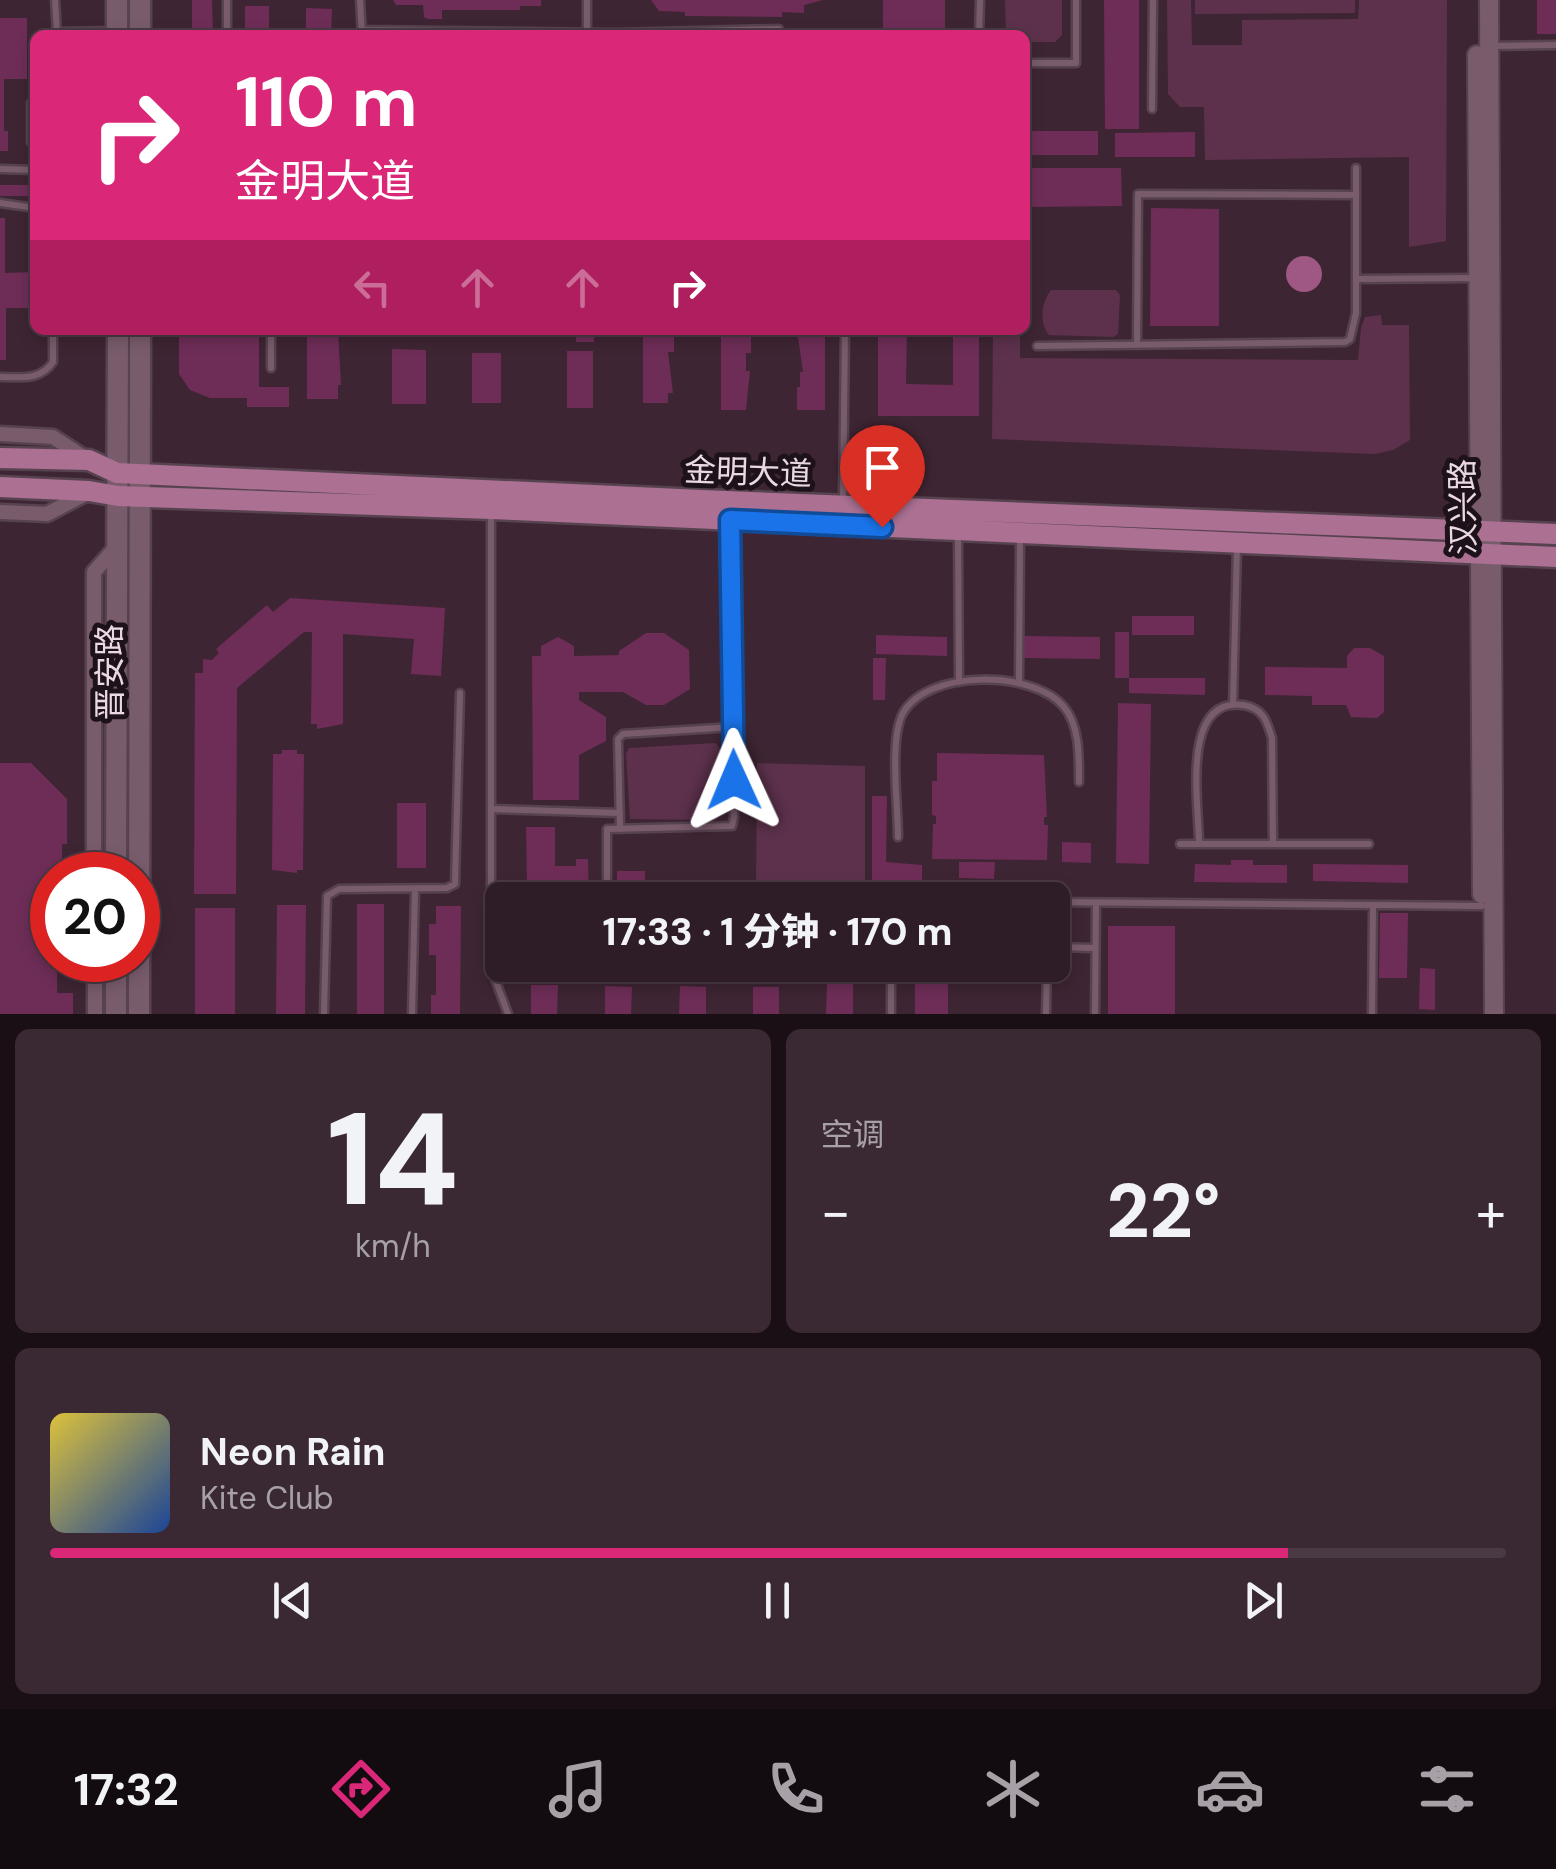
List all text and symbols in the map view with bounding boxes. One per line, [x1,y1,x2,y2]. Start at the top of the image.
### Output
text: 110 m [235,57,418,148]
icon: right [70,70,200,200]
text: 金明大道 [235,152,415,211]
icon: left [345,260,400,315]
icon: ahead [450,260,505,315]
icon: ahead [555,260,610,315]
icon: right [660,260,715,315]
pin [840,425,925,528]
icon: arrive [855,440,910,495]
street label: 金明大道 [683,449,813,495]
street label: 汉兴路 [1441,459,1485,555]
street label: 晋安路 [89,624,131,720]
position arrow [682,728,786,832]
speed limit sign: 20 [30,852,160,982]
text: 17:33 · 1 分钟 · 170 m [603,907,952,957]
text: 14 [327,1075,459,1244]
text: 空调 [821,1114,885,1156]
text: 22° [1106,1163,1220,1260]
text: − [821,1176,851,1248]
text: + [1476,1176,1506,1248]
text: km/h [355,1225,431,1267]
text: Neon Rain [200,1427,385,1477]
text: Kite Club [200,1477,334,1519]
icon: previous [265,1573,320,1628]
icon: pause [750,1573,805,1628]
icon: next [1236,1573,1291,1628]
icon: directions [326,1754,396,1824]
icon: music [543,1754,613,1824]
icon: phone [761,1754,831,1824]
icon: climate [978,1754,1048,1824]
icon: car [1195,1754,1265,1824]
icon: filters [1412,1754,1482,1824]
text: 17:32 [74,1760,179,1819]

